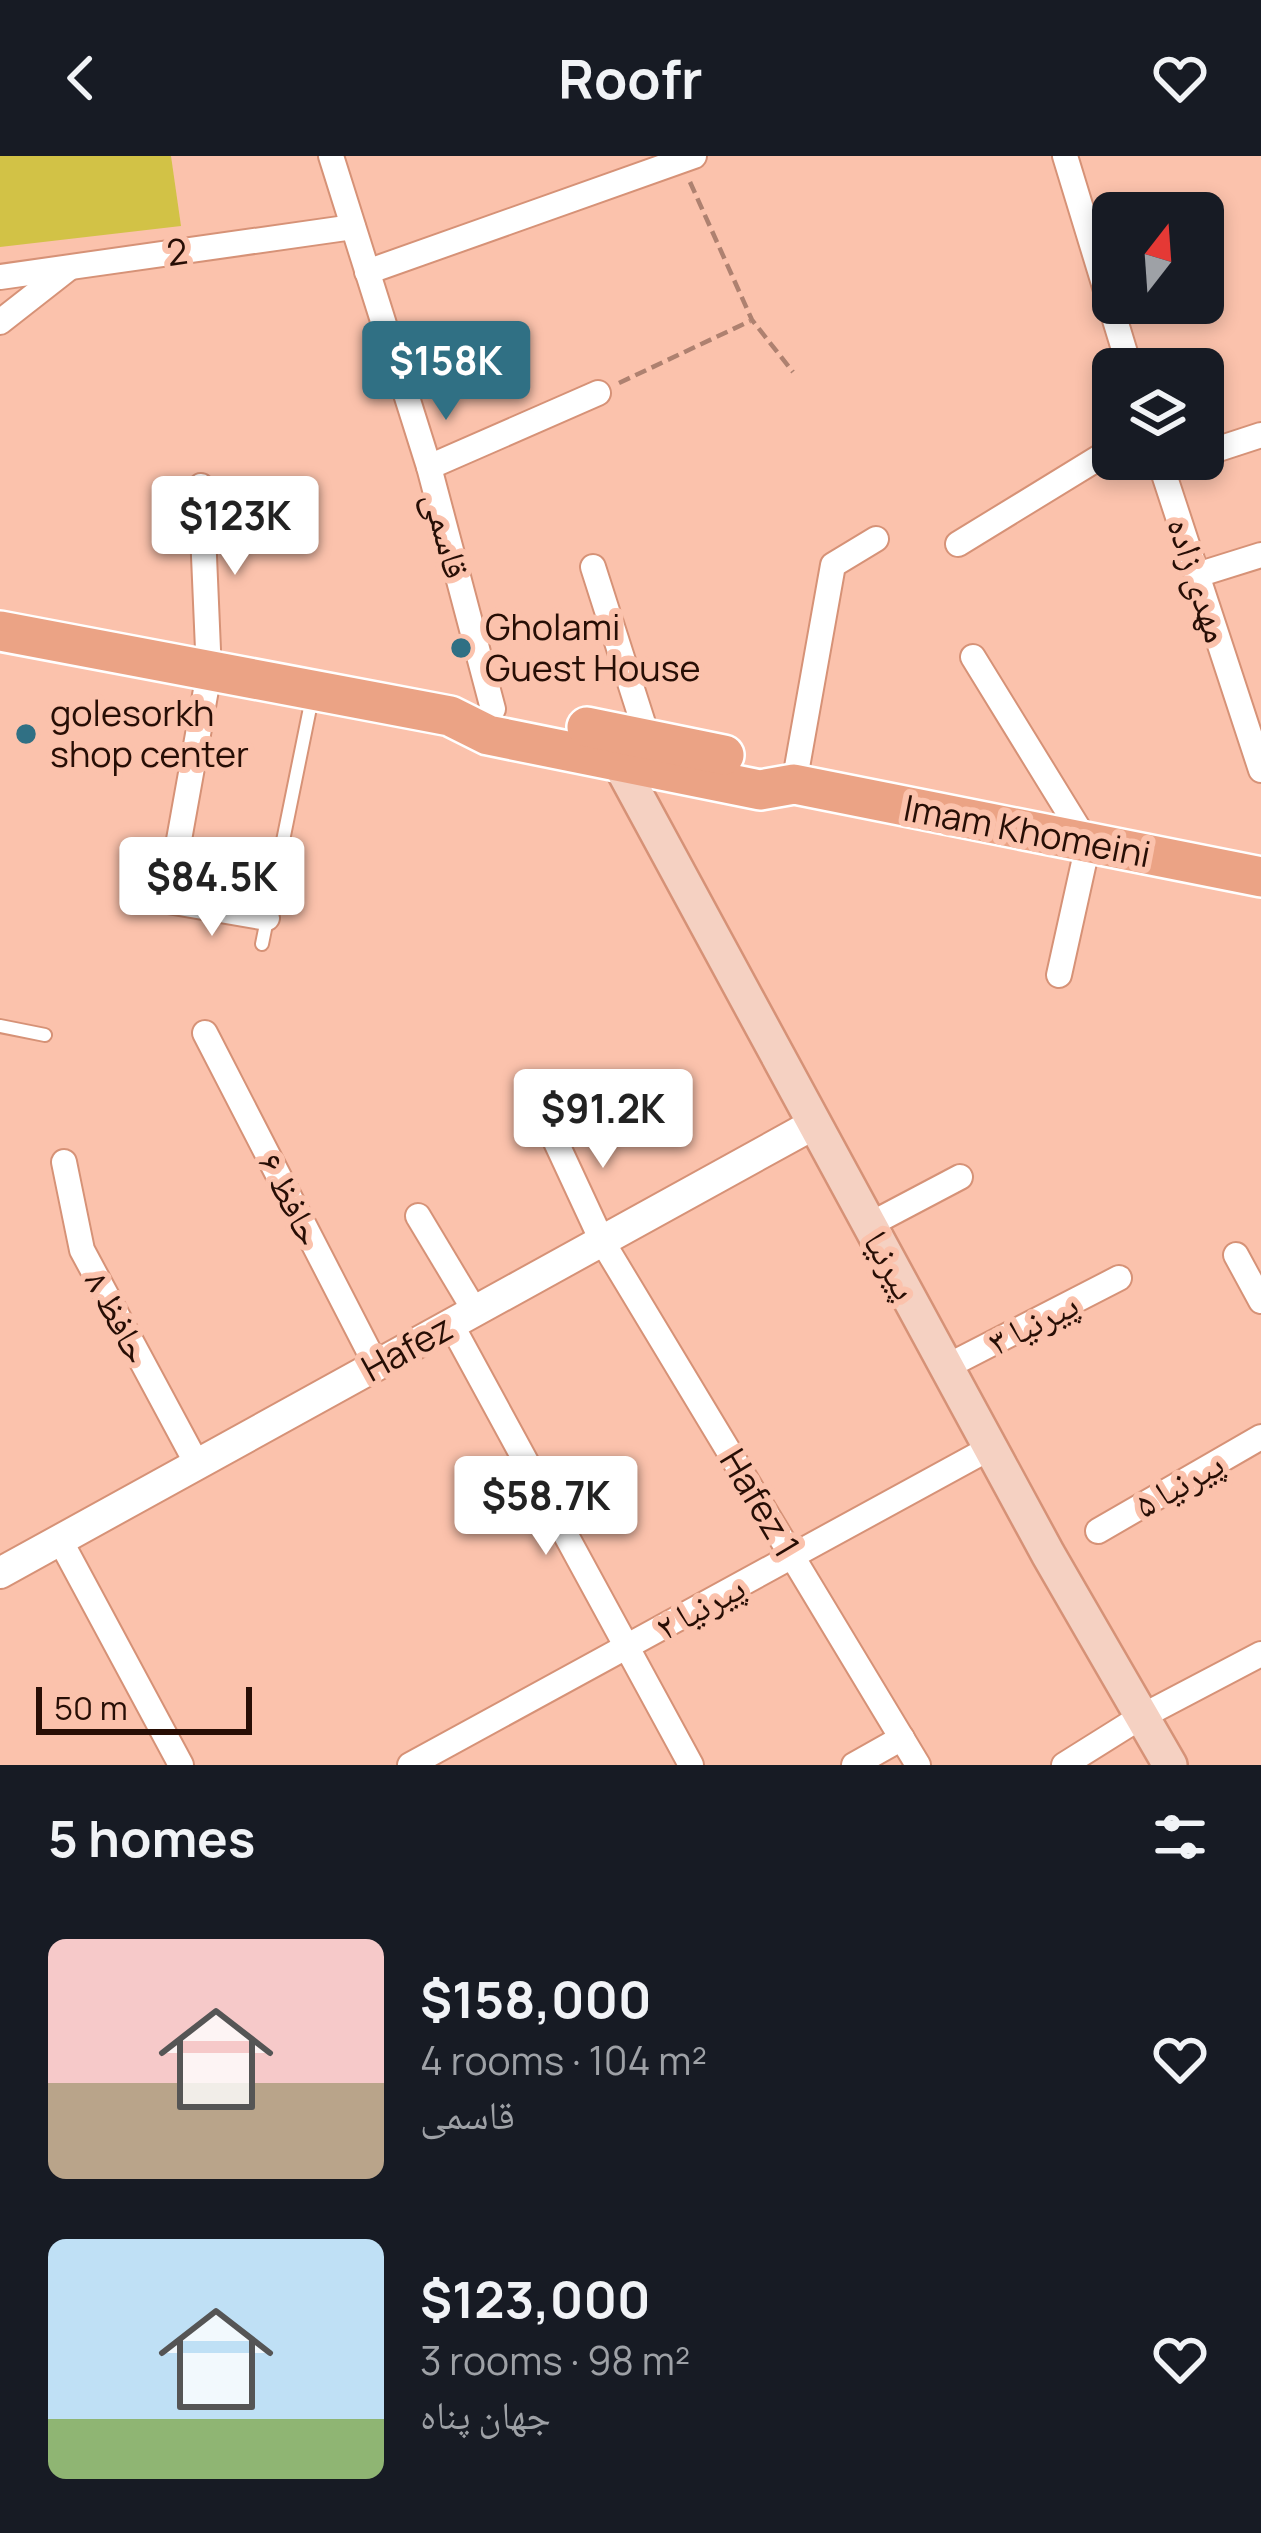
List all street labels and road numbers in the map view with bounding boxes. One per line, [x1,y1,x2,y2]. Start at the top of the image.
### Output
street label: 2 [163,226,191,277]
street label: قاسمی [412,486,482,583]
street label: مهدی زاده [1156,511,1243,649]
street label: Imam Khomeini [900,783,1155,878]
street label: حافظ ۶ [247,1144,336,1254]
street label: پیرنیا [853,1221,930,1308]
street label: حافظ ۸ [74,1262,163,1372]
street label: پیرنیا ۳ [979,1279,1086,1366]
street label: Hafez [353,1303,461,1392]
street label: پیرنیا ۵ [1125,1439,1232,1529]
street label: Hafez 1 [709,1440,812,1566]
street label: پیرنیا ۲ [646,1562,753,1651]

